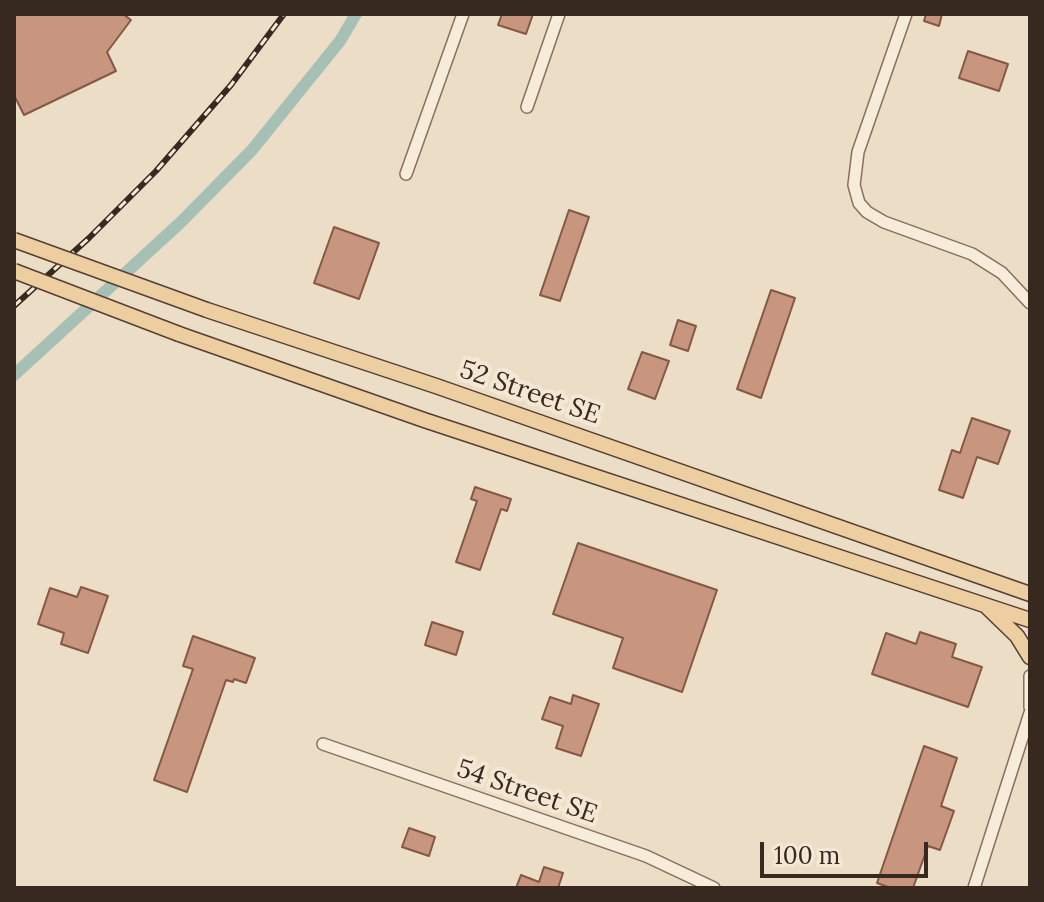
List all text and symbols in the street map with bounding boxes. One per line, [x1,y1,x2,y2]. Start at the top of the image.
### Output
street label: 52 Street SE [456,354,604,432]
street label: 54 Street SE [453,753,601,831]
scale bar [764,826,932,876]
text: 100 m [774,840,840,871]

